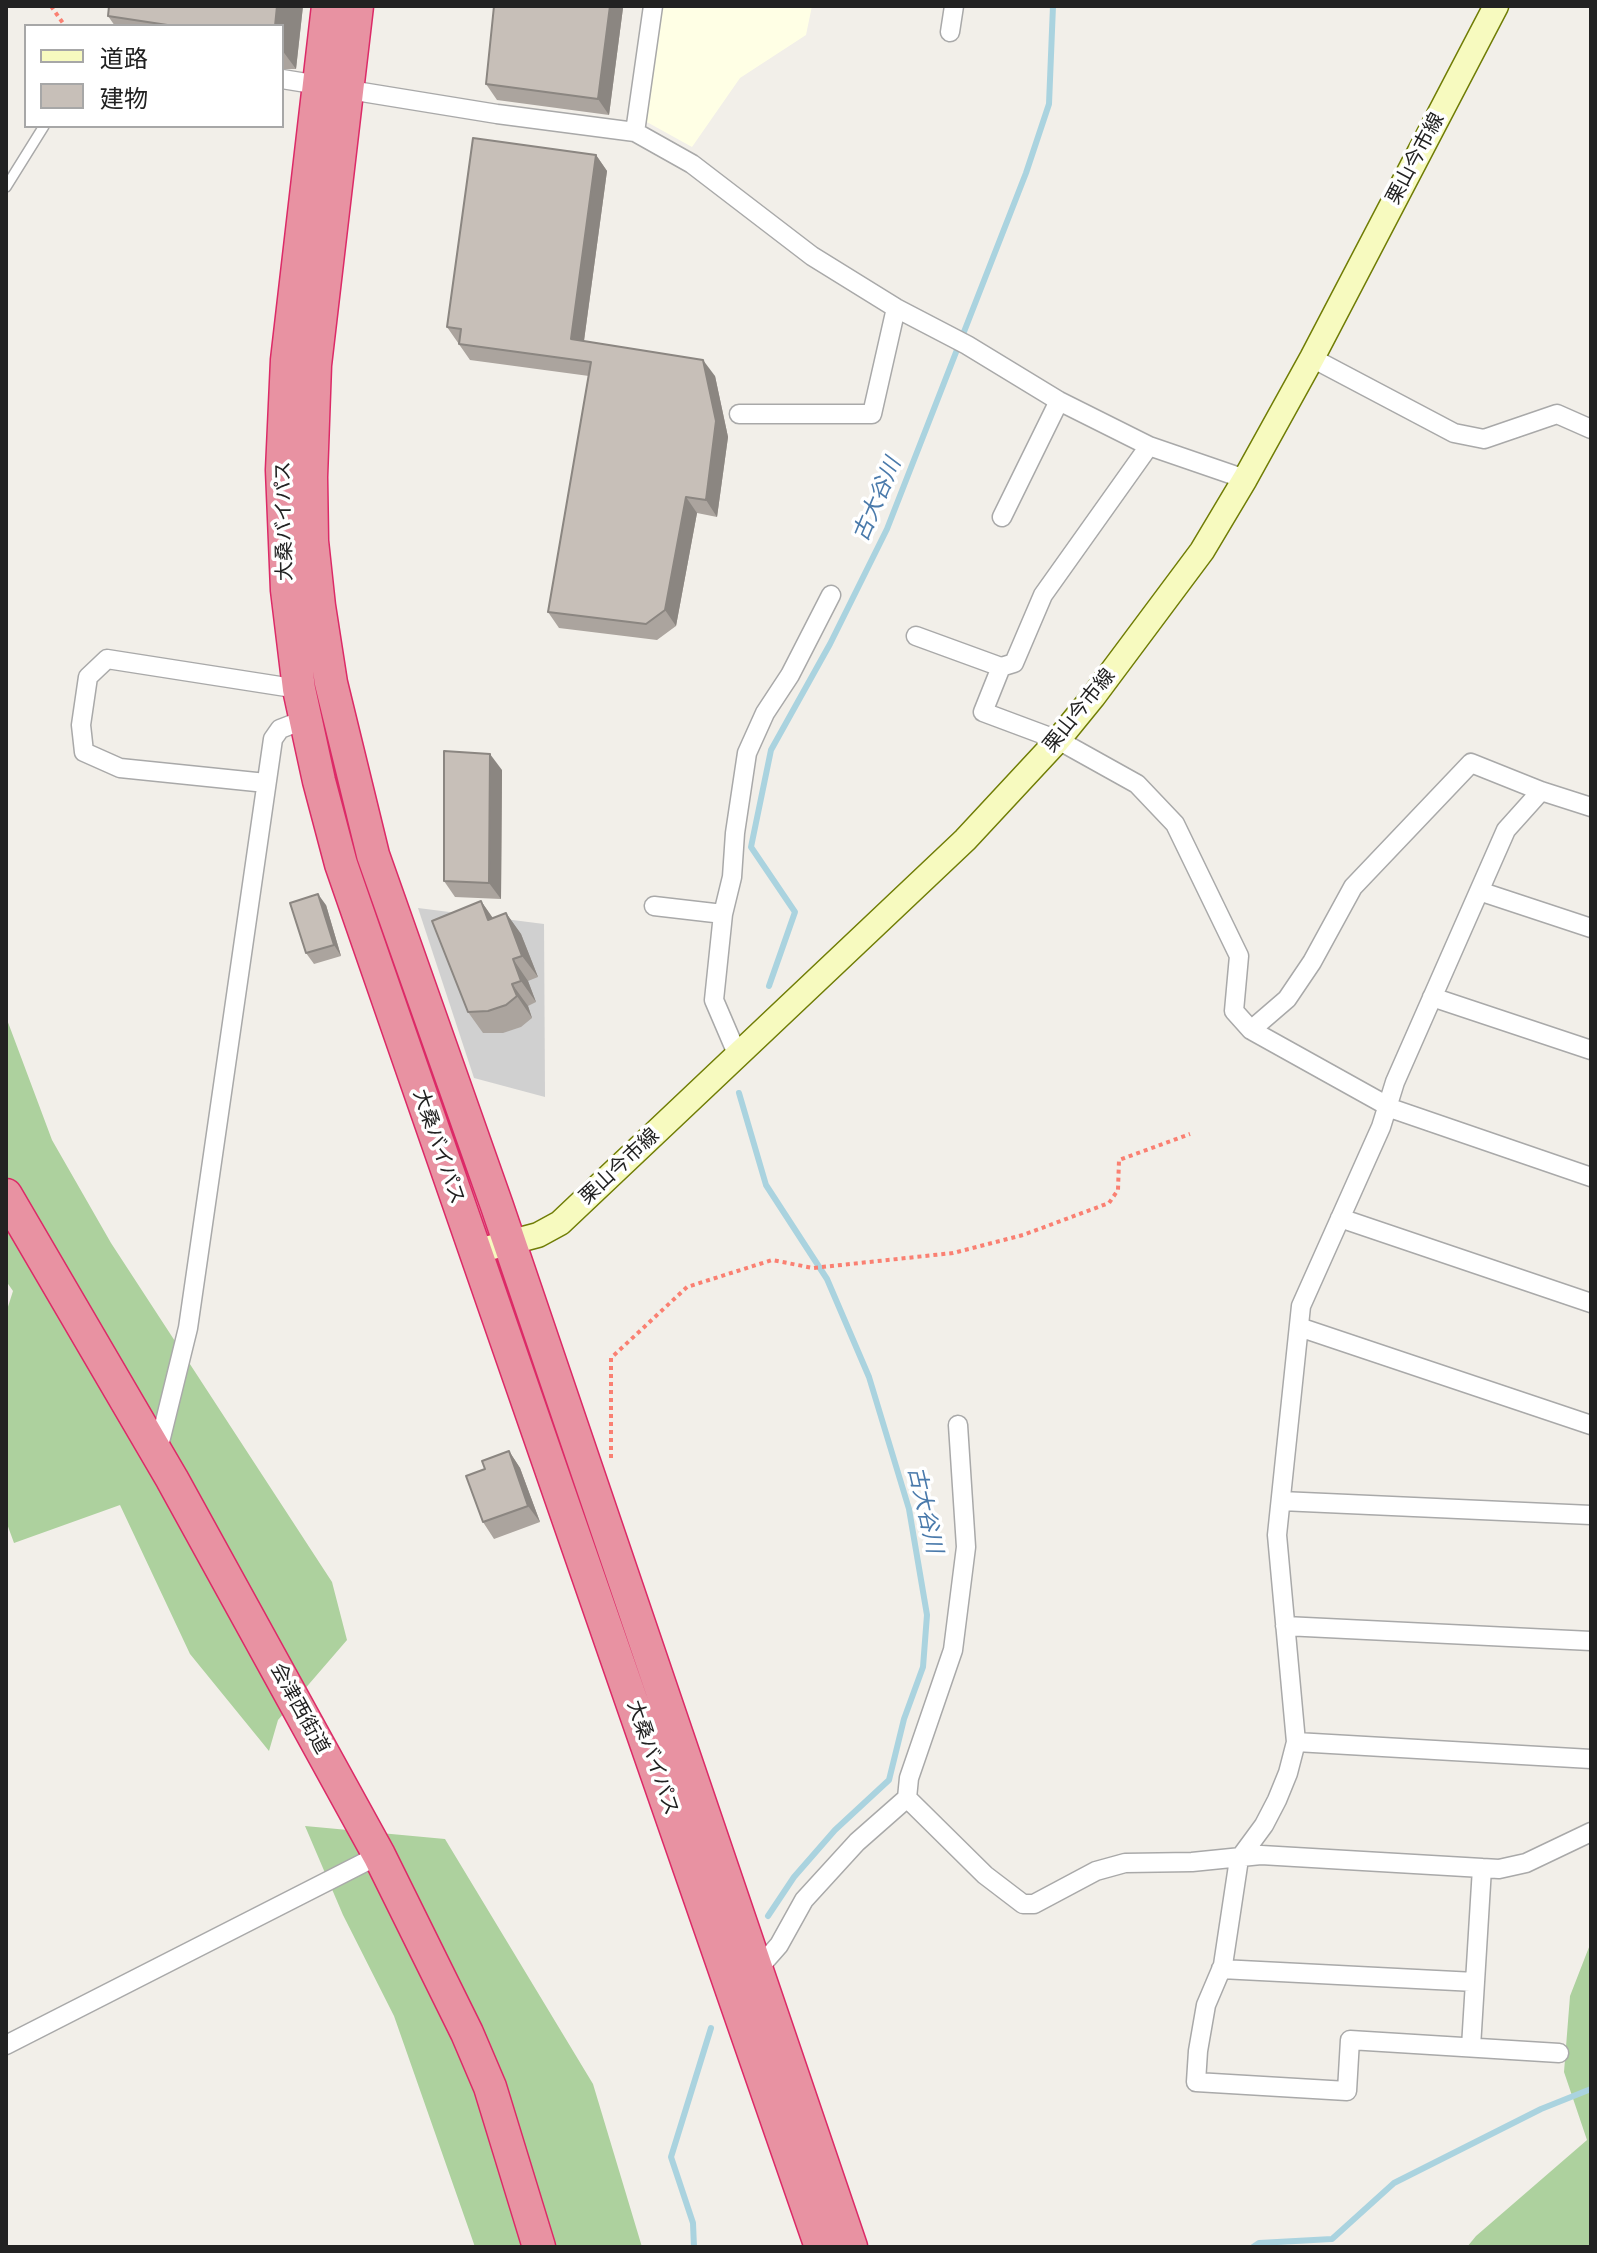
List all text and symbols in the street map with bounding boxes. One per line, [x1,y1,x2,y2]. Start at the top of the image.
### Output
legend [24,24,284,128]
text: 道路 [100,43,148,74]
text: 建物 [100,83,148,114]
street label: 栗山今市線 [1382,109,1450,209]
water label: 古大谷川 [849,454,907,546]
street label: 大桑バイパス [272,461,298,581]
street label: 栗山今市線 [1039,665,1121,757]
street label: 大桑バイパス [407,1086,469,1208]
street label: 栗山今市線 [575,1124,665,1210]
water label: 古大谷川 [901,1464,947,1556]
street label: 会津西街道 [264,1659,334,1759]
street label: 大桑バイパス [621,1697,683,1819]

